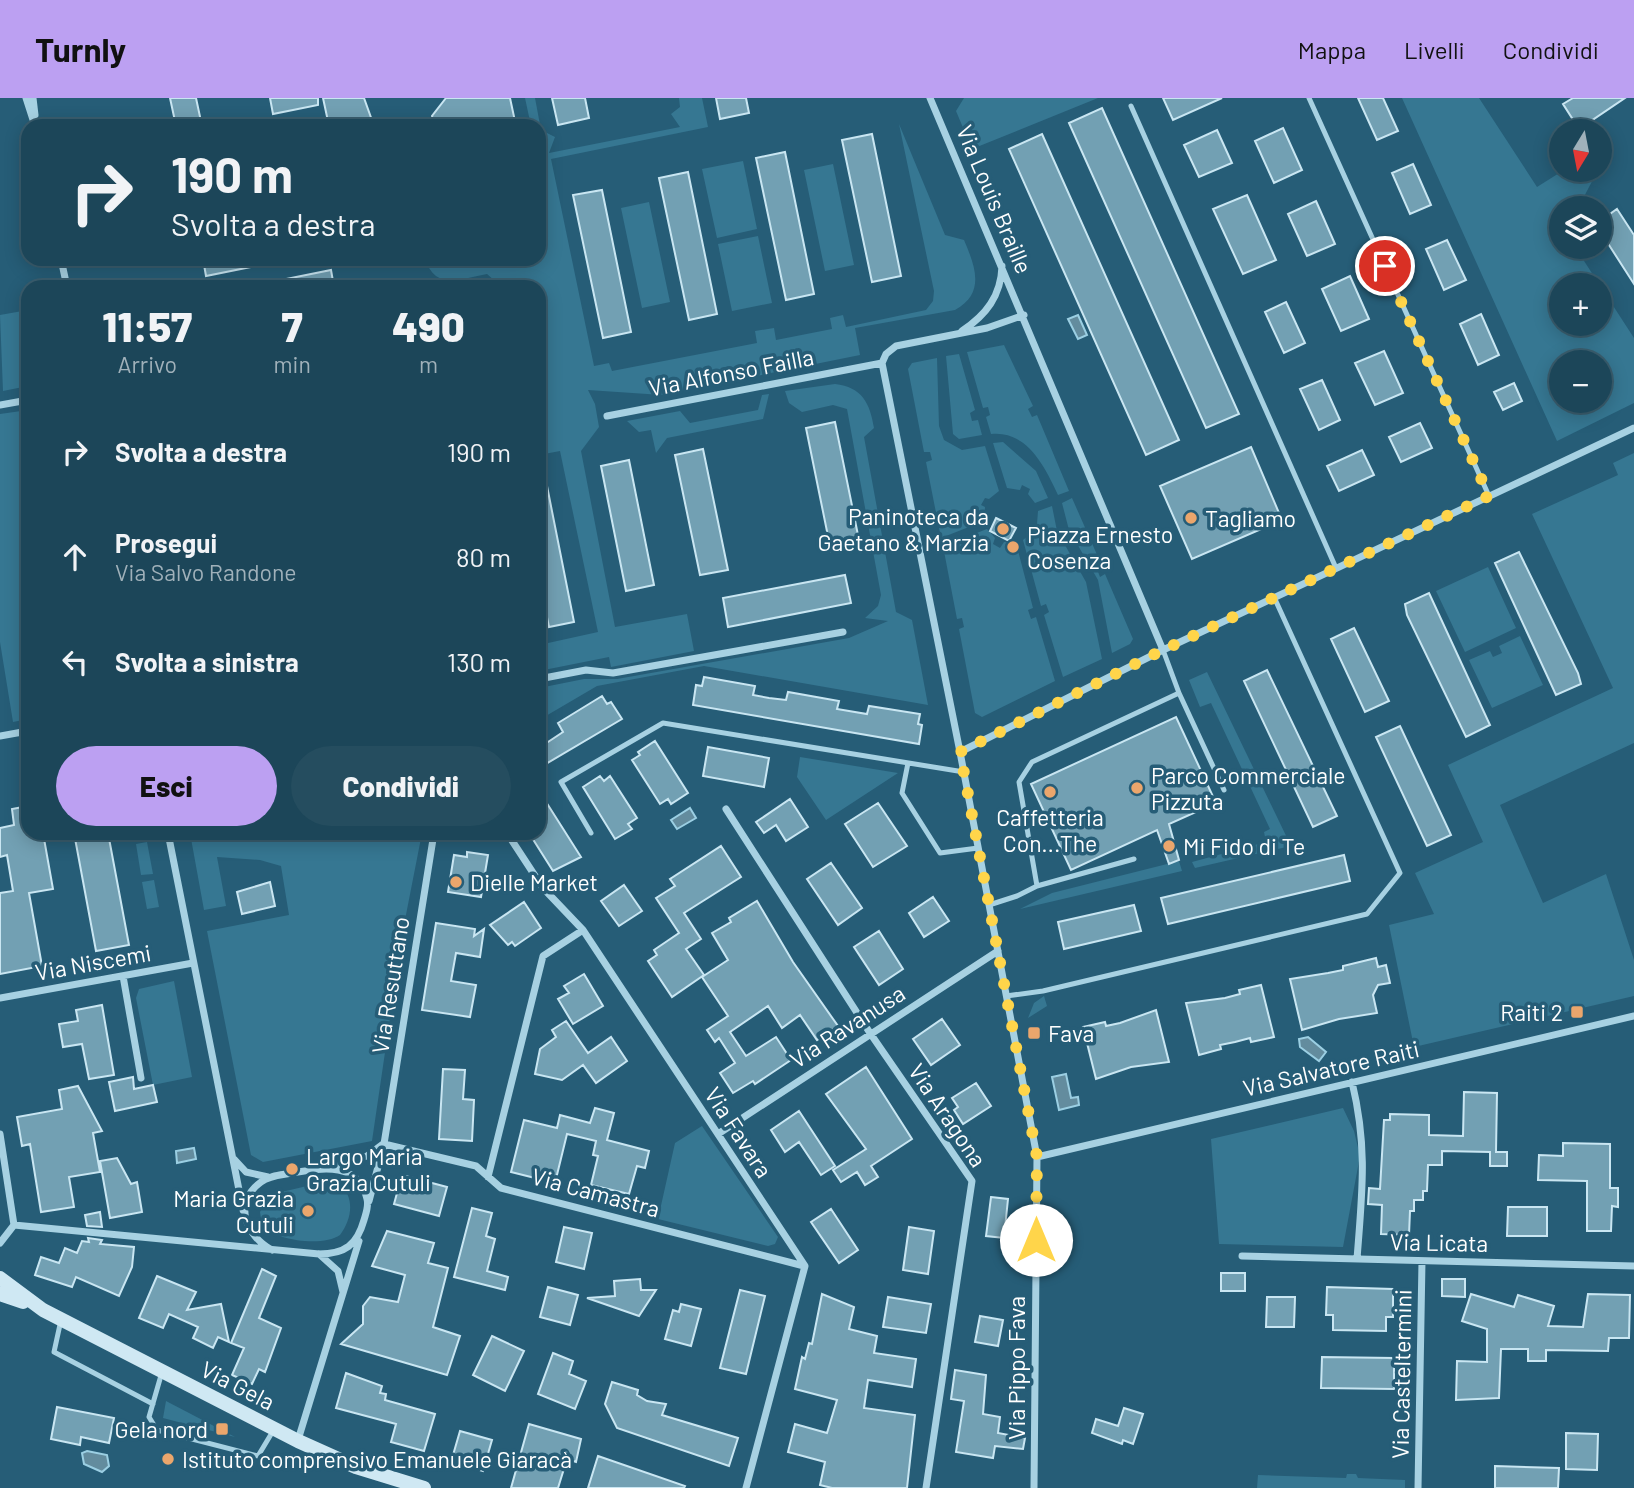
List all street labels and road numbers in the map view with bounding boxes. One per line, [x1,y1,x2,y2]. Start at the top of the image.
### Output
street label: Via Louis Braille [951,121,1039,277]
street label: Via Alfonso Failla [646,342,816,402]
street label: Via Resuttano [365,914,415,1056]
street label: Via Niscemi [33,938,153,986]
street label: Via Ravanusa [784,978,910,1074]
street label: Via Salvatore Raiti [1240,1034,1422,1102]
street label: Via Aragona [903,1058,993,1172]
street label: Via Favara [699,1082,779,1182]
street label: Via Camastra [529,1161,663,1223]
street label: Via Licata [1390,1227,1488,1257]
street label: Via Casteltermini [1386,1289,1416,1459]
street label: Via Pippo Fava [1002,1296,1030,1440]
street label: Via Gela [196,1355,280,1415]

